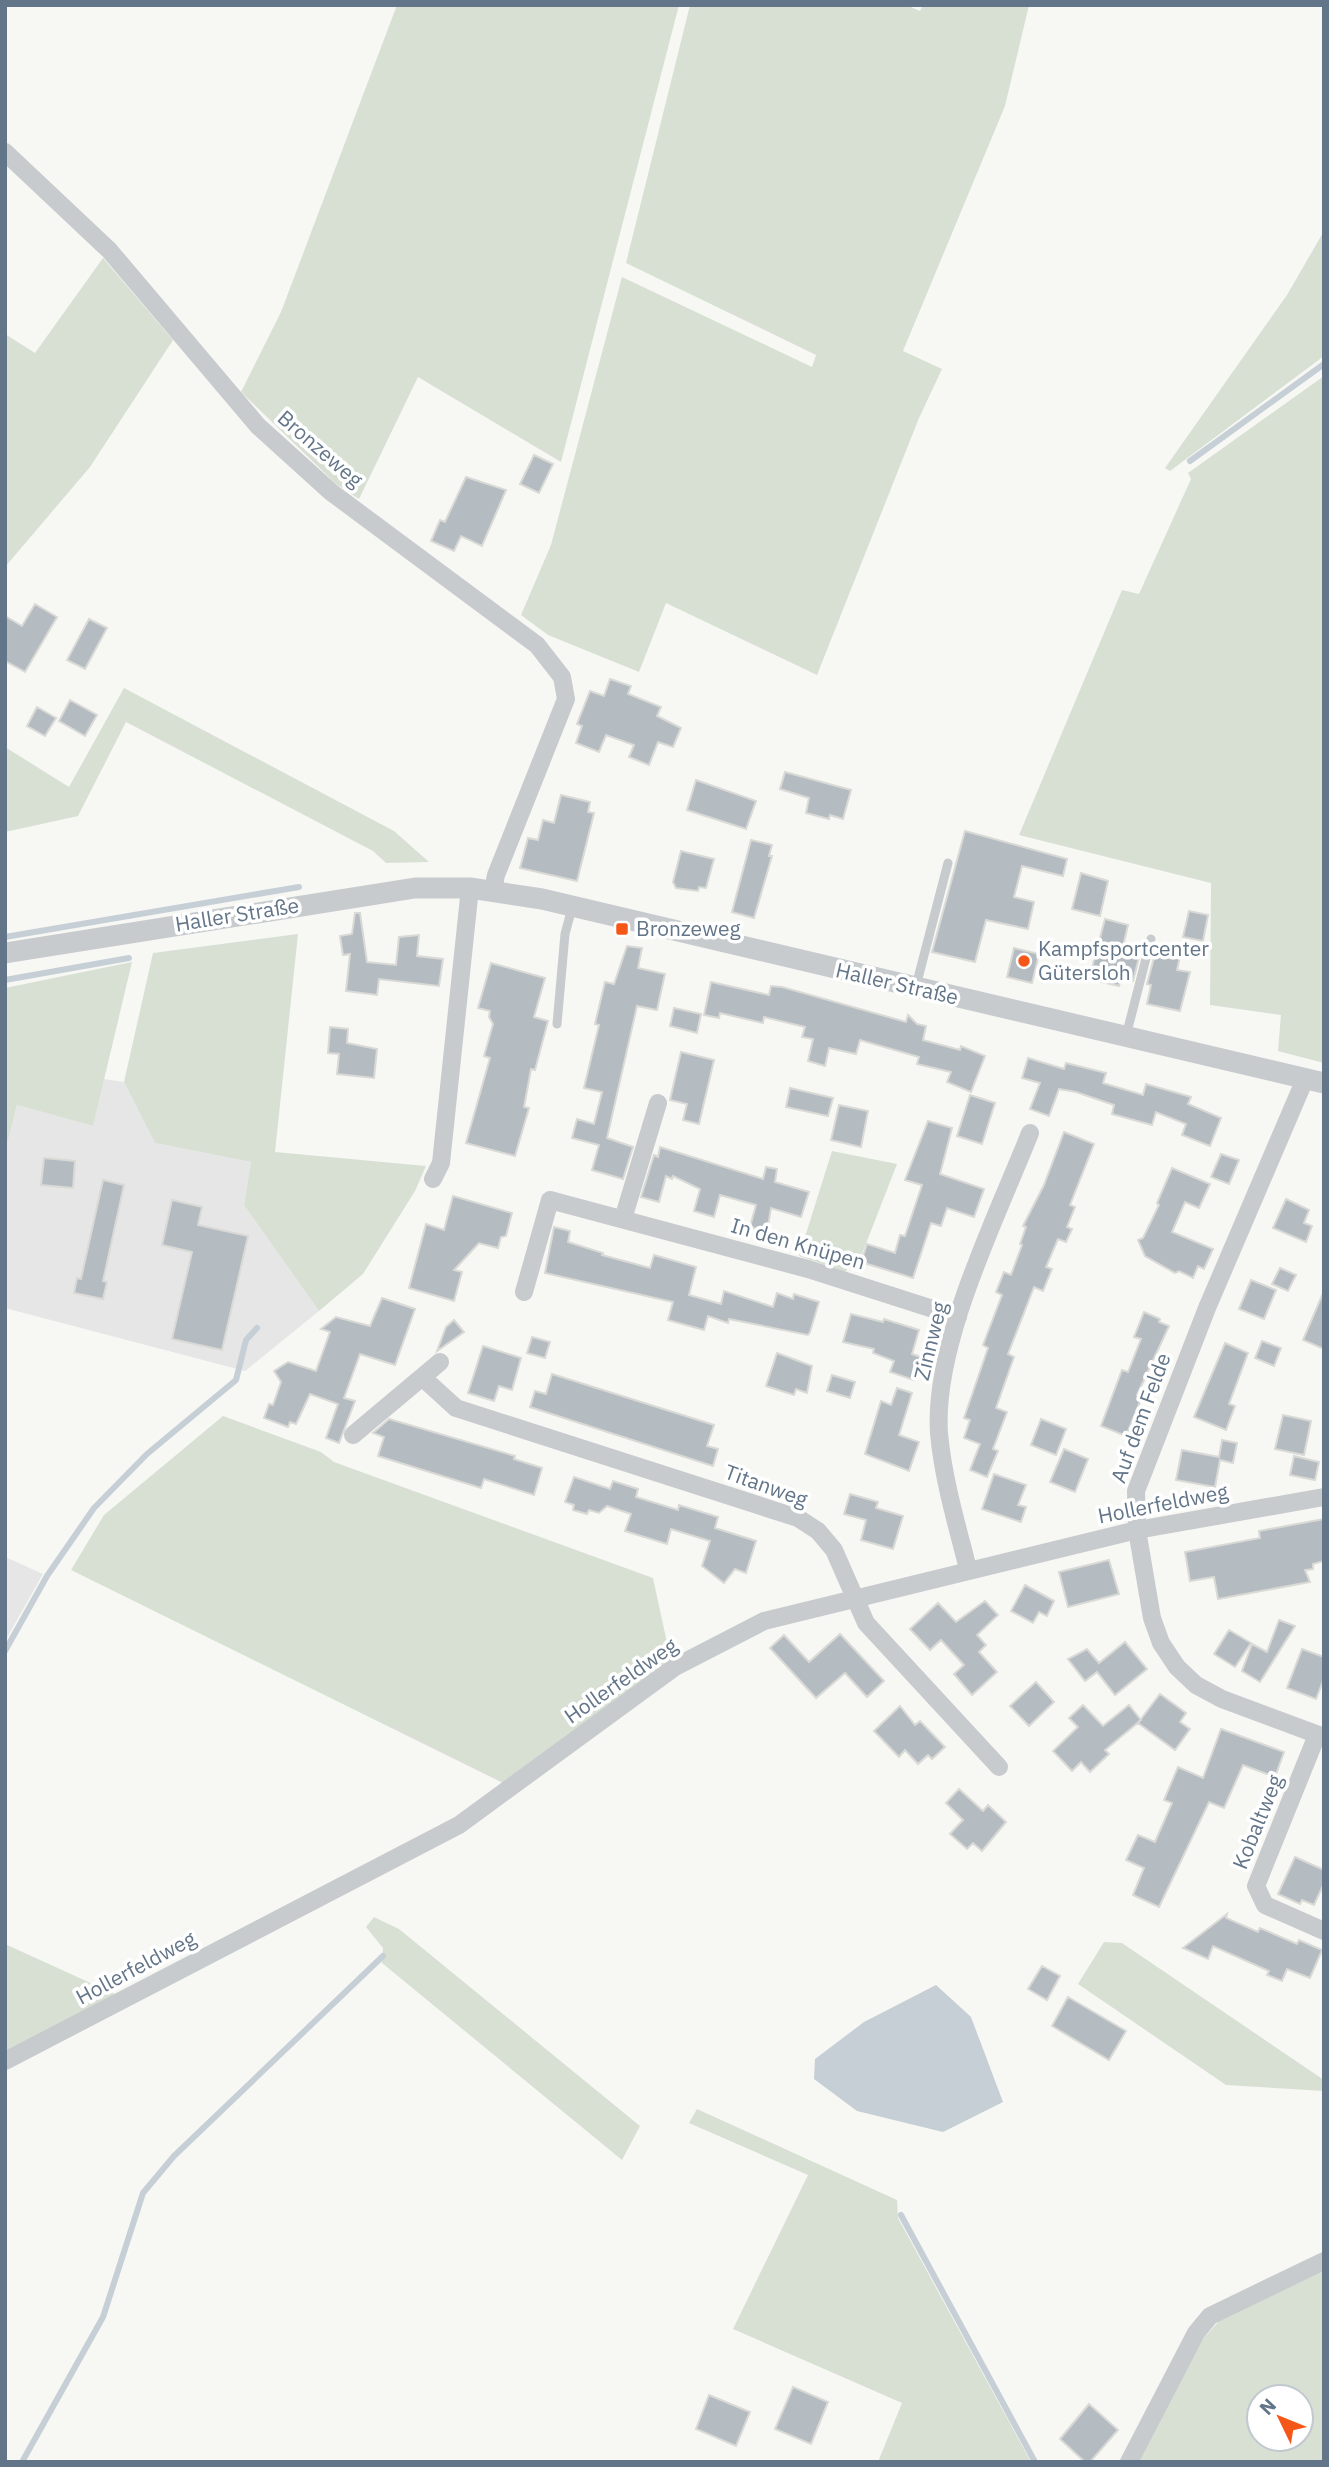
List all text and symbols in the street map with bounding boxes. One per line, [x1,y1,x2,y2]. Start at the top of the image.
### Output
street label: Bronzeweg [272,403,369,493]
street label: Haller Straße [173,890,301,938]
place label: Bronzeweg [636,914,741,942]
marker: Bronzeweg [614,921,630,937]
place label: Kampfsportcenter Gütersloh [1038,934,1209,986]
marker: Kampfsportcenter Gütersloh [1016,953,1032,969]
street label: Haller Straße [833,955,961,1011]
street label: In den Knüpen [728,1210,869,1276]
street label: Zinnweg [907,1299,953,1383]
street label: Auf dem Felde [1104,1349,1177,1486]
street label: Titanweg [721,1457,812,1513]
street label: Hollerfeldweg [1095,1477,1230,1529]
street label: Hollerfeldweg [558,1631,683,1730]
street label: Kobaltweg [1225,1770,1289,1873]
street label: Hollerfeldweg [71,1924,200,2010]
north arrow [1245,2383,1315,2453]
text: N [1254,2393,1281,2420]

